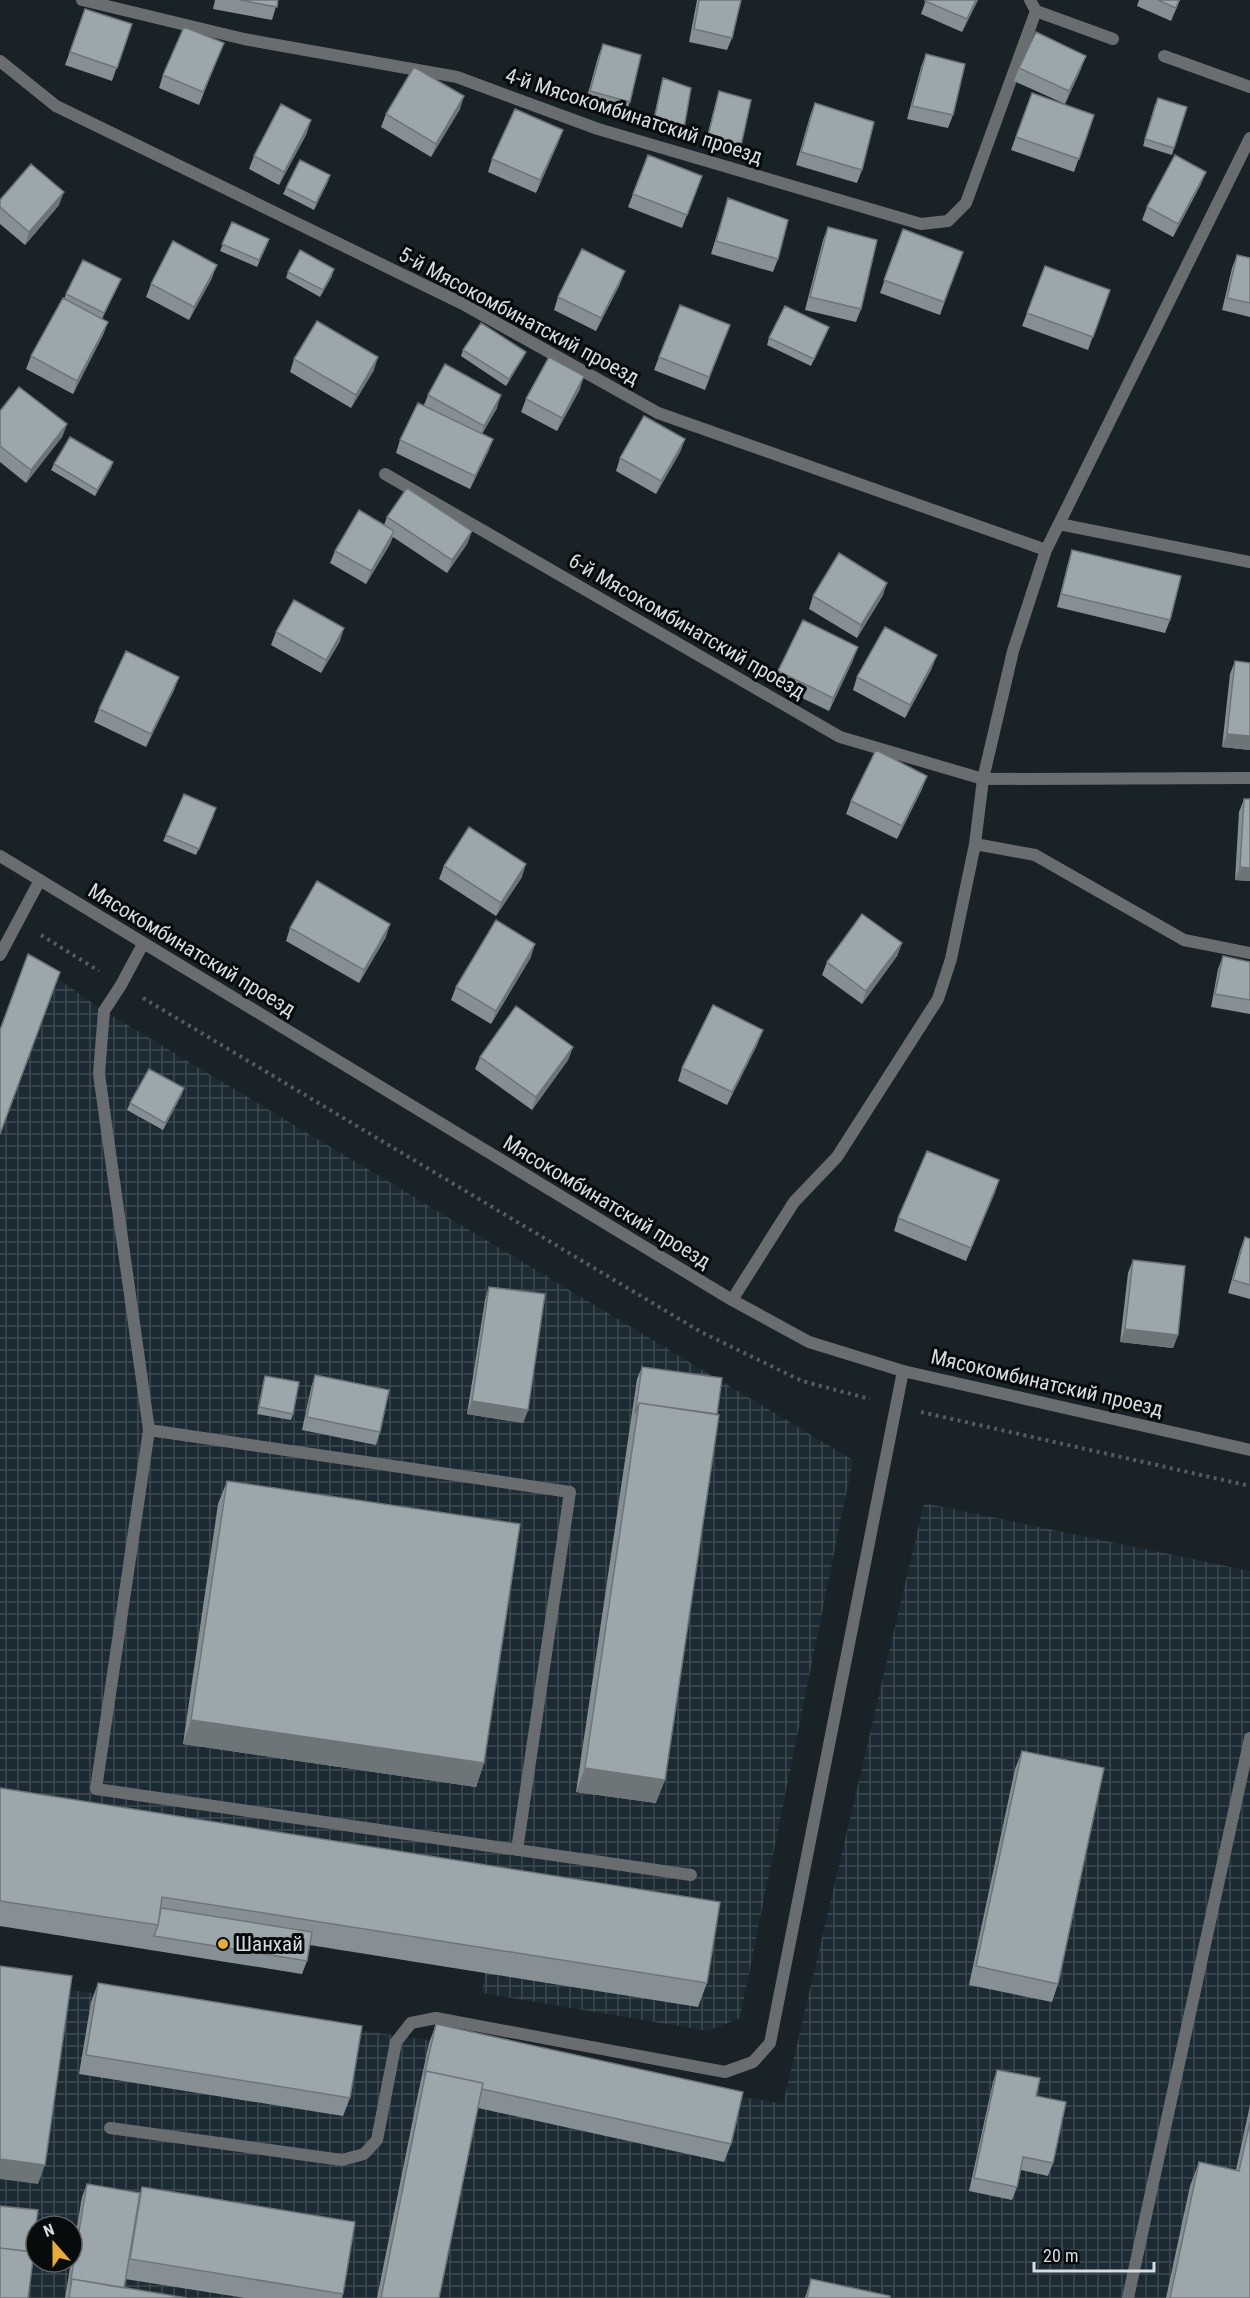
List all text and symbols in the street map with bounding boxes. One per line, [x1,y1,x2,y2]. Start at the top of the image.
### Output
street label: 4-й Мясокомбинатский проезд [502,63,766,169]
street label: 5-й Мясокомбинатский проезд [395,242,643,390]
street label: 6-й Мясокомбинатский проезд [565,548,809,704]
street label: Мясокомбинатский проезд [84,879,300,1021]
street label: Мясокомбинатский проезд [499,1131,715,1273]
street label: Мясокомбинатский проезд [929,1345,1165,1421]
place label: Шанхай [235,1932,303,1956]
marker: Шанхай [216,1937,230,1951]
north arrow [24,2214,84,2274]
text: N [41,2220,57,2241]
scale bar [1034,2235,1154,2273]
text: 20 m [1043,2245,1078,2266]

